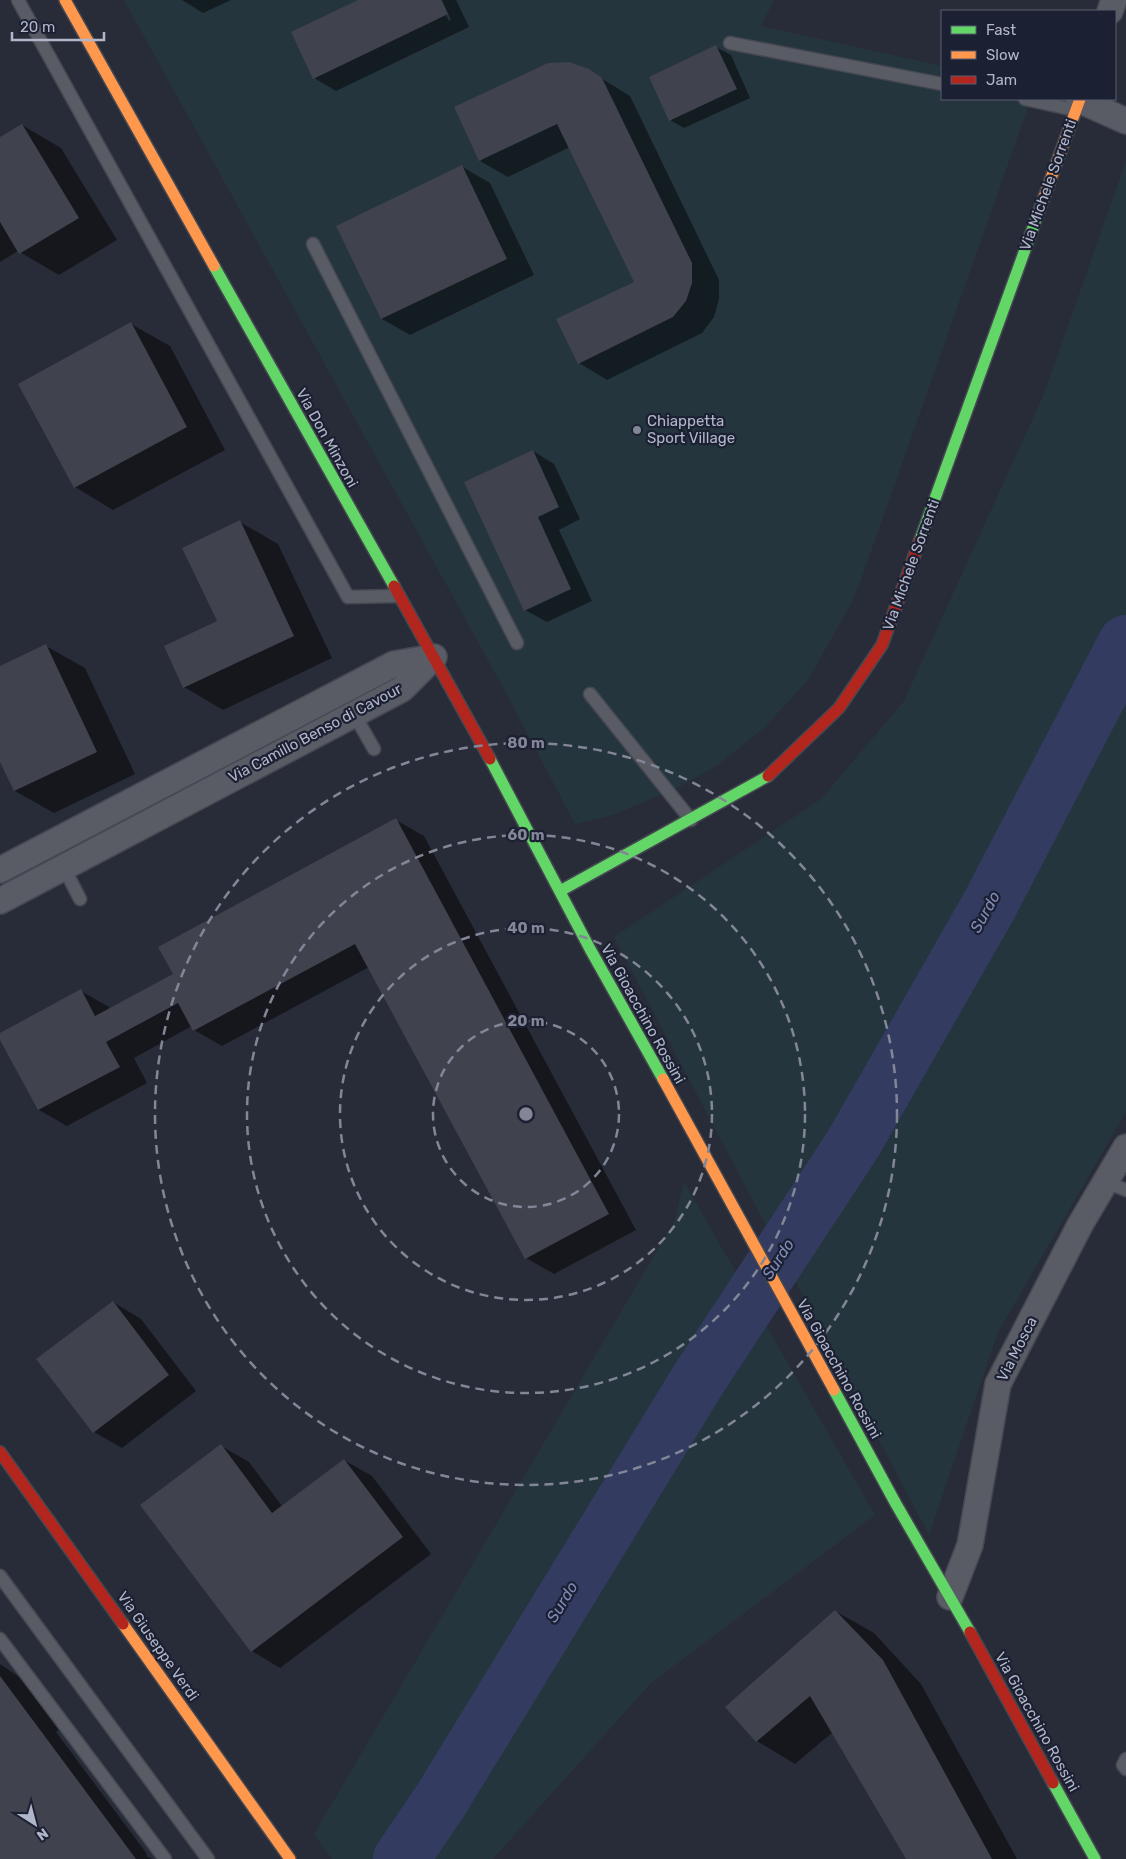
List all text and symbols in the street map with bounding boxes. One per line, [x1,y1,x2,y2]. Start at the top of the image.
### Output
scale bar [12,10,105,42]
legend [941,10,1116,100]
text: 20 m [20,18,55,36]
text: Fast [986,21,1016,39]
text: Slow [986,46,1019,64]
text: Jam [986,71,1017,89]
street label: Via Michele Sorrenti [1016,117,1080,253]
street label: Via Don Minzoni [292,385,362,491]
place label: Chiappetta Sport Village [647,412,735,447]
marker: Chiappetta Sport Village [631,424,643,436]
street label: Via Michele Sorrenti [879,497,943,633]
street label: Via Camillo Benso di Cavour [225,680,405,786]
text: 80 m [507,734,545,752]
text: 60 m [508,826,544,844]
water label: Surdo [966,888,1004,936]
text: 40 m [507,919,545,937]
street label: Via Gioacchino Rossini [597,941,689,1087]
text: 20 m [508,1012,544,1030]
centre of rings [517,1105,535,1123]
water label: Surdo [758,1235,798,1283]
street label: Via Gioacchino Rossini [793,1296,885,1442]
street label: Via Mosca [993,1314,1041,1384]
water label: Surdo [542,1578,582,1626]
street label: Via Giuseppe Verdi [114,1588,202,1704]
street label: Via Gioacchino Rossini [991,1649,1083,1795]
north arrow [10,1799,60,1849]
text: N [33,1824,51,1844]

